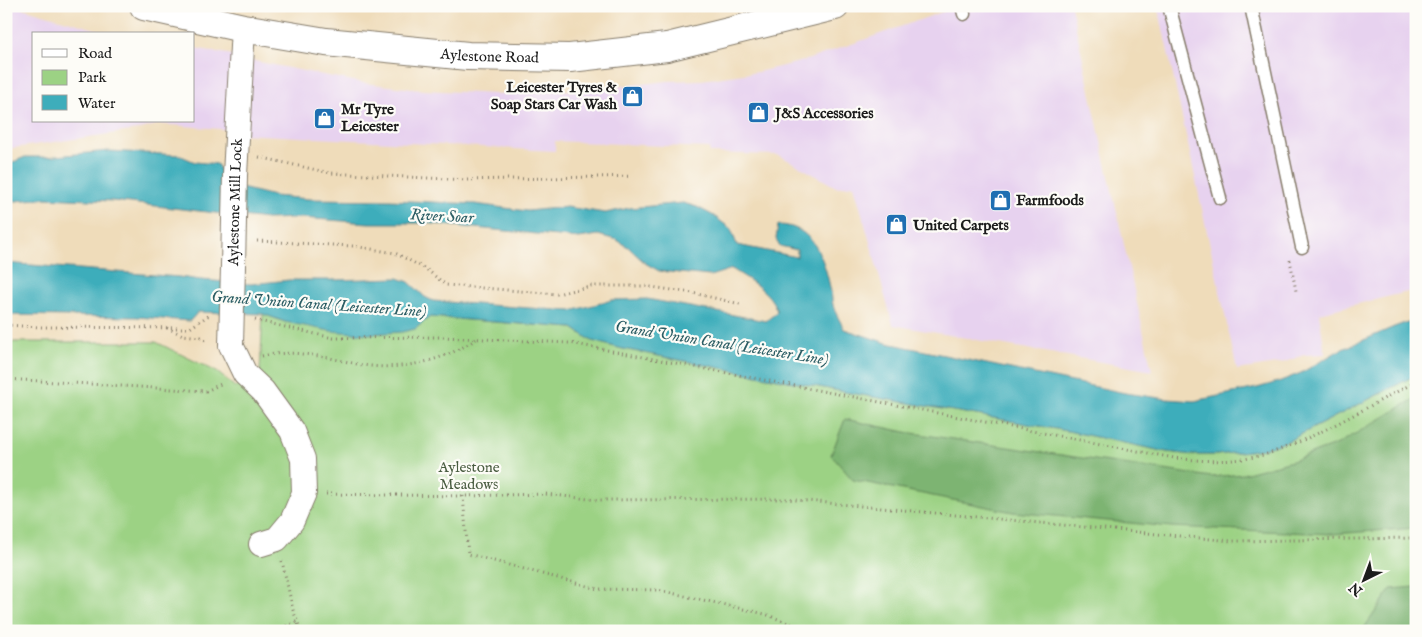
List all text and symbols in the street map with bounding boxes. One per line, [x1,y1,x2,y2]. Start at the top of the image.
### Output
legend [32,32,195,122]
text: Road [78,44,113,63]
street label: Aylestone Road [439,44,540,67]
text: Park [78,68,108,87]
place label: Leicester Tyres & Soap Stars Car Wash [491,78,618,114]
shop icon: Leicester Tyres & Soap Stars Car Wash [621,84,645,108]
text: Water [78,94,116,113]
place label: Mr Tyre Leicester [341,100,399,136]
shop icon: J&S Accessories [747,101,771,125]
place label: J&S Accessories [773,104,874,123]
shop icon: Mr Tyre Leicester [313,106,337,130]
street label: Aylestone Mill Lock [224,137,247,267]
shop icon: Farmfoods [988,188,1012,212]
place label: Farmfoods [1016,191,1084,210]
water label: River Soar [410,205,476,229]
shop icon: United Carpets [885,213,909,237]
place label: United Carpets [912,216,1009,235]
water label: Grand Union Canal (Leicester Line) [211,287,427,322]
water label: Grand Union Canal (Leicester Line) [614,317,830,371]
park label: Aylestone Meadows [437,458,500,494]
north arrow [1340,554,1390,604]
text: N [1345,578,1367,600]

